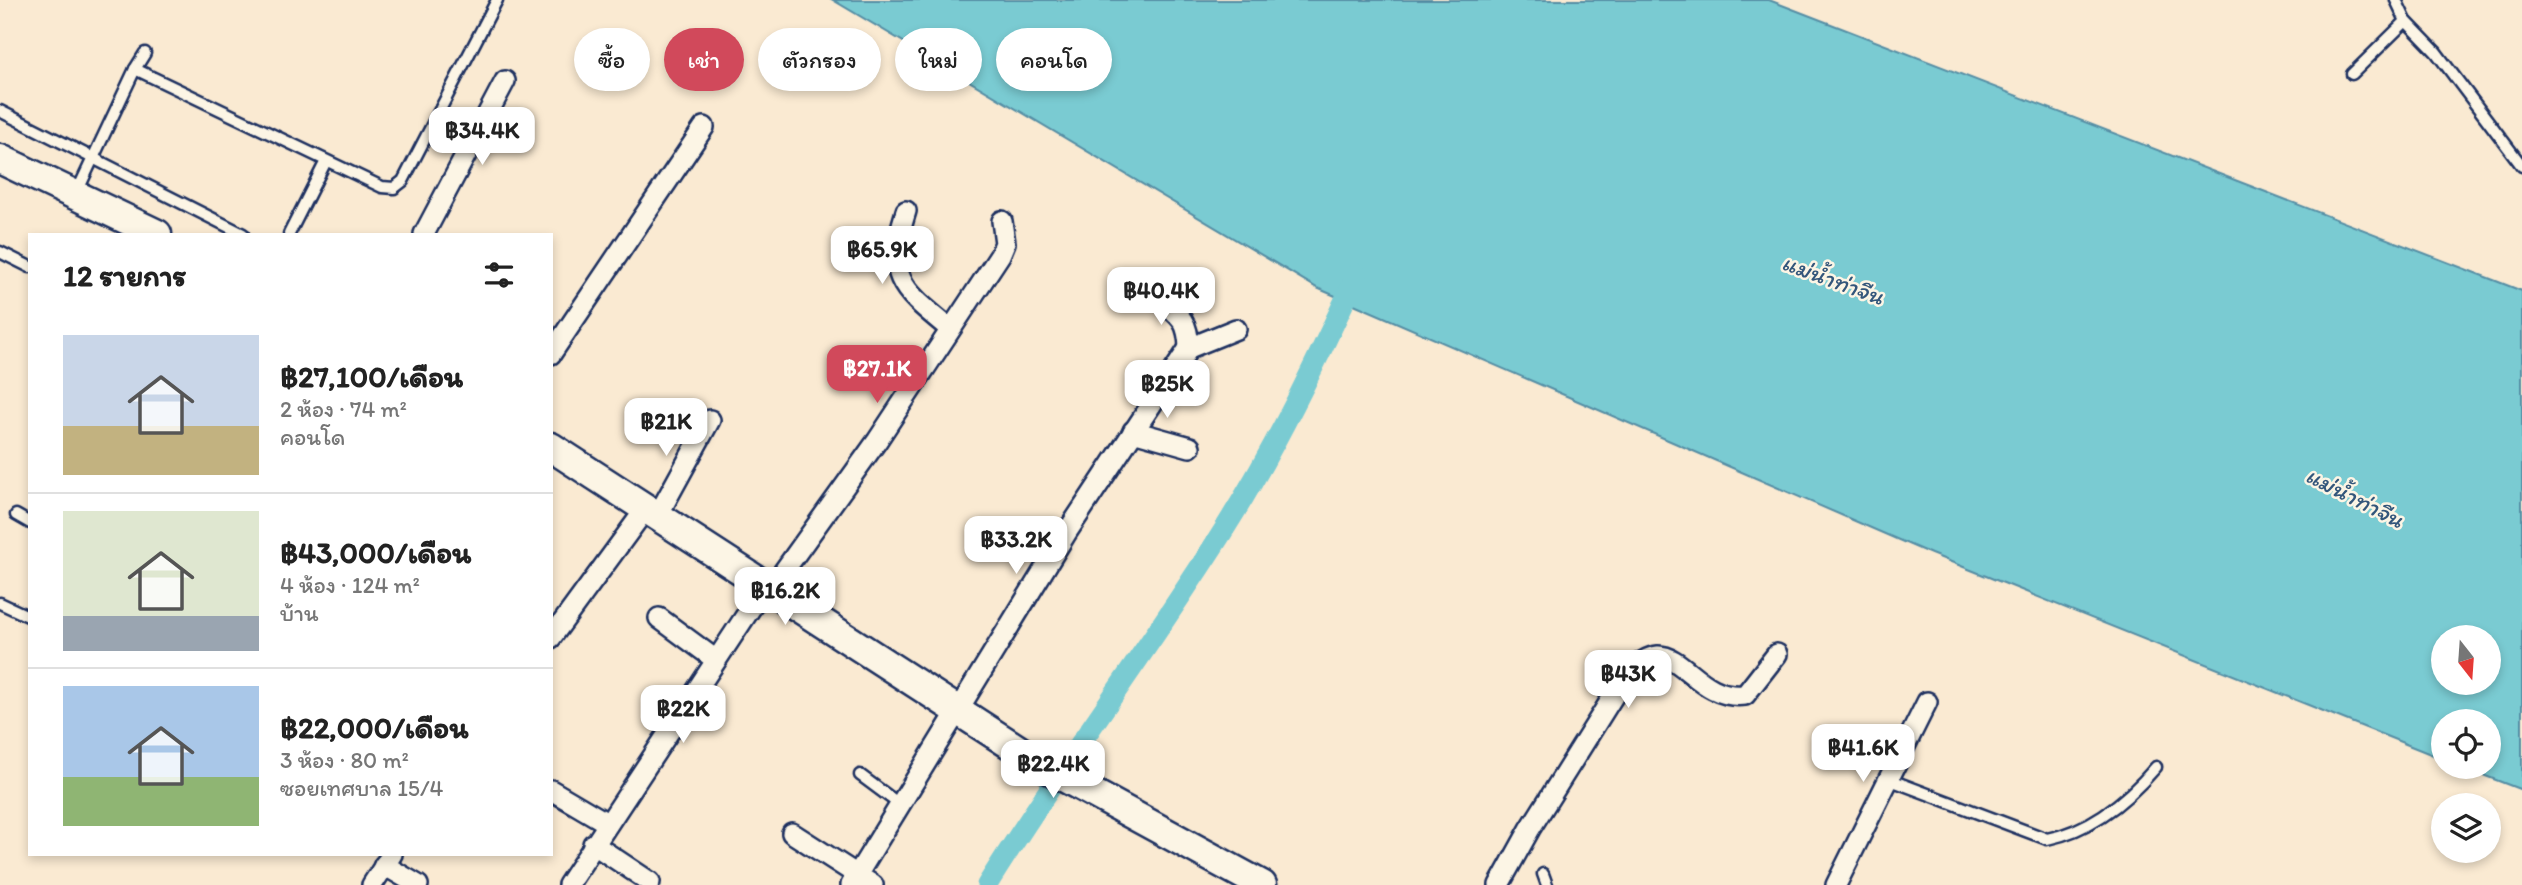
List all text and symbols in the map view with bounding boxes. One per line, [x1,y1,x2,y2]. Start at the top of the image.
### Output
chip: ซื้อ [574,28,650,91]
chip: เช่า [664,28,744,91]
chip: ตัวกรอง [758,28,881,91]
chip: ใหม่ [895,28,982,91]
chip: คอนโด [996,28,1112,91]
pin: ฿34.4K [425,108,539,167]
text: ฿34.4K [445,116,519,144]
pin: ฿65.9K [825,226,939,286]
text: ฿65.9K [847,235,917,263]
water label: แม่น้ำท่าจีน [1778,247,1889,311]
icon: filters [480,256,518,294]
text: 12 รายการ [63,257,186,294]
pin: ฿40.4K [1104,268,1218,327]
text: ฿40.4K [1123,276,1199,304]
pin: ฿27.1K [820,346,934,405]
text: ฿27.1K [843,354,911,382]
text: ฿27,100/เดือน [280,358,463,395]
pin: ฿25K [1126,360,1208,420]
icon: home [119,363,203,447]
text: ฿25K [1141,369,1193,397]
text: 2 ห้อง · 74 m² [280,395,407,423]
pin: ฿21K [625,398,707,458]
text: ฿21K [640,407,692,435]
text: คอนโด [280,423,345,451]
water label: แม่น้ำท่าจีน [2301,460,2410,534]
pin: ฿33.2K [959,516,1073,576]
text: ฿33.2K [980,525,1052,553]
text: ฿43,000/เดือน [280,534,471,571]
icon: home [119,539,203,623]
pin: ฿16.2K [728,568,842,627]
text: 4 ห้อง · 124 m² [280,571,420,599]
text: ฿16.2K [750,576,820,604]
text: บ้าน [280,599,318,627]
north arrow [2431,625,2501,695]
map controls [2431,625,2501,863]
pin: ฿43K [1587,650,1669,710]
text: ฿43K [1601,659,1655,687]
pin: ฿22K [642,686,724,745]
text: ฿22K [657,694,709,722]
text: ฿22,000/เดือน [280,709,468,746]
button: locate [2431,709,2501,779]
icon: home [119,714,203,798]
pin: ฿41.6K [1806,724,1920,784]
text: ฿41.6K [1828,733,1898,761]
pin: ฿22.4K [996,740,1110,800]
text: 3 ห้อง · 80 m² [280,746,409,774]
text: ฿22.4K [1017,749,1089,777]
text: ซอยเทศบาล 15/4 [280,774,443,802]
button: layers [2431,793,2501,863]

